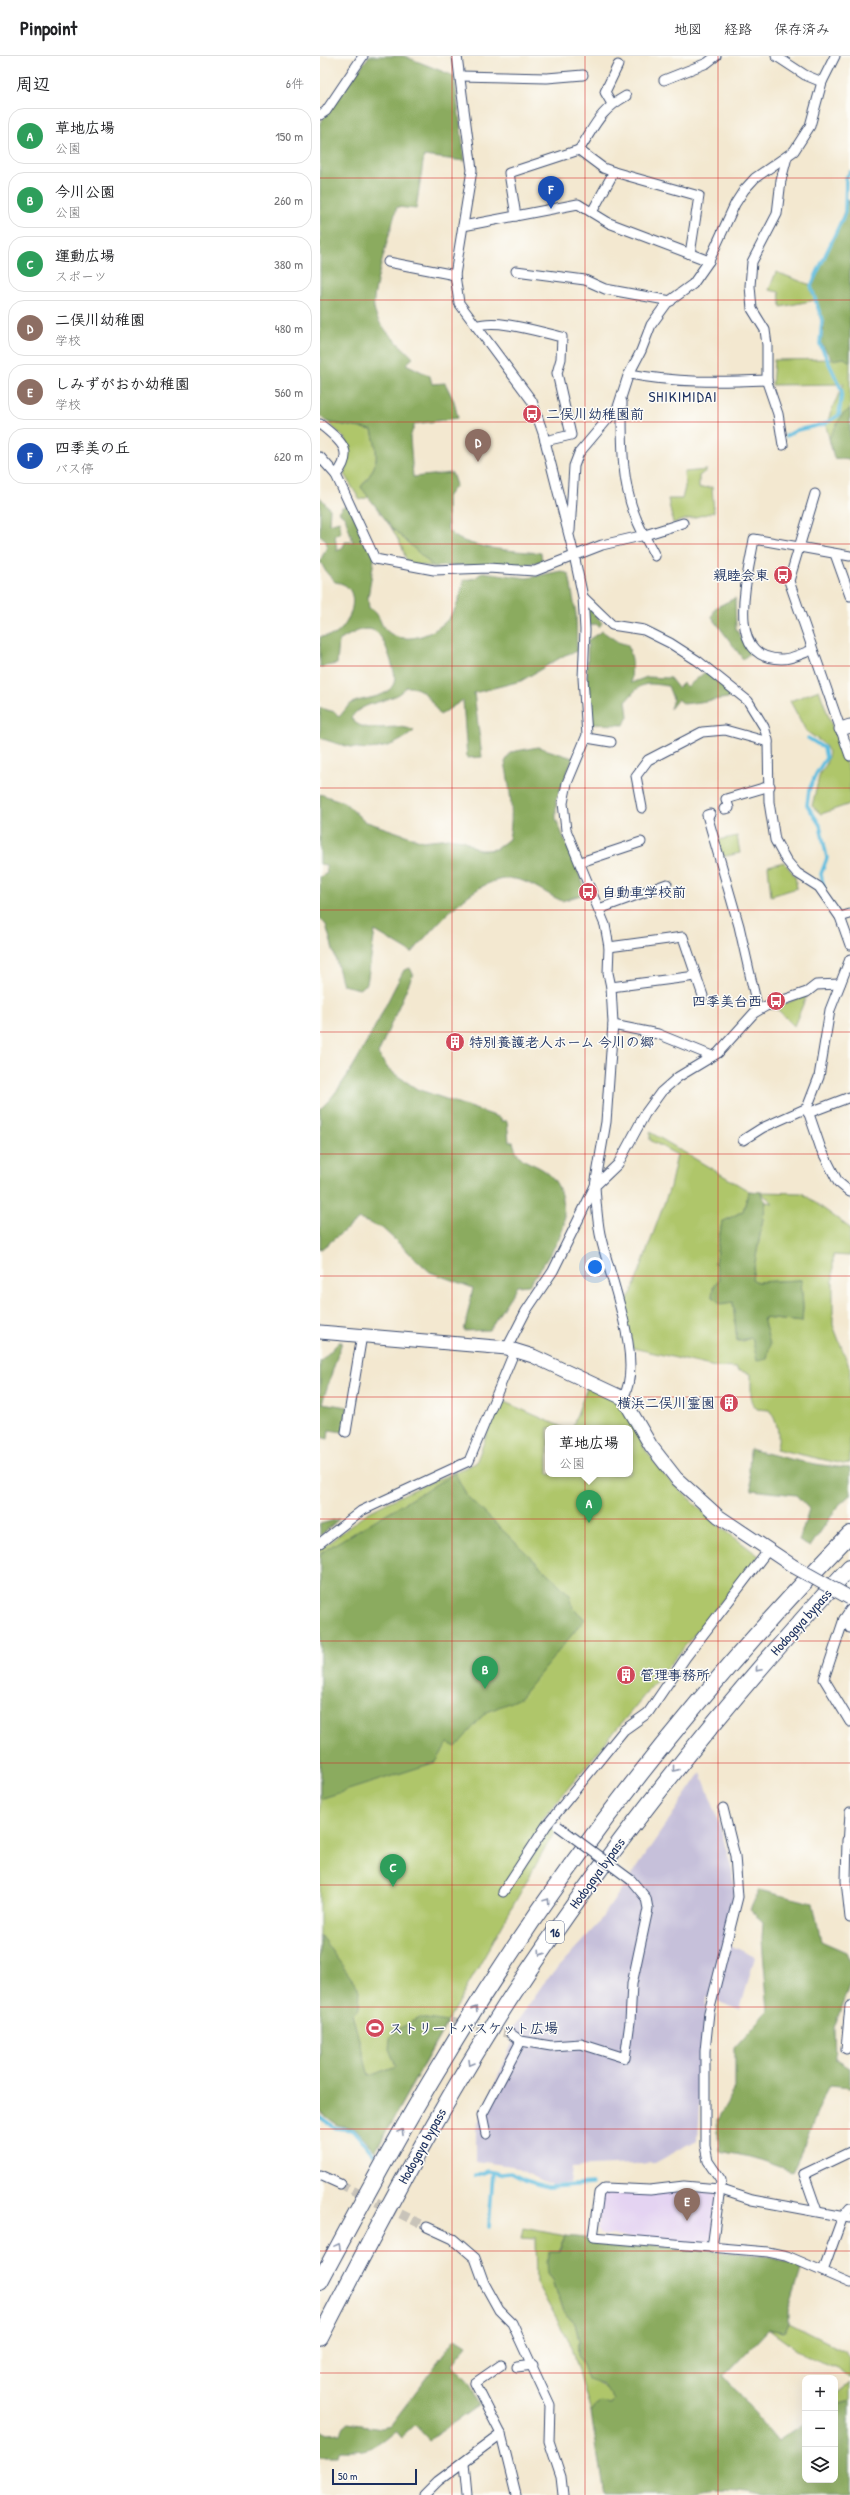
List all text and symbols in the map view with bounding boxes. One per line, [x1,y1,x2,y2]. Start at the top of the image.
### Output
text: Pinpoint [20,15,77,41]
text: 地図 [674,19,702,38]
text: 経路 [724,19,752,38]
text: 保存済み [774,19,830,38]
text: 周辺 [16,72,50,95]
text: 6件 [286,74,304,92]
text: 草地広場 [55,117,115,138]
text: A [27,127,33,145]
text: 150 m [275,127,303,145]
text: 公園 [55,139,81,157]
pin: F [538,176,564,209]
text: 今川公園 [55,181,115,202]
text: B [27,191,33,209]
text: 260 m [274,191,303,209]
text: 公園 [55,203,81,221]
text: 運動広場 [55,245,115,266]
text: C [26,255,34,273]
text: 380 m [274,255,303,273]
text: スポーツ [55,267,107,285]
text: 二俣川幼稚園 [55,309,145,330]
text: D [27,319,33,337]
text: 480 m [275,319,303,337]
text: 学校 [55,331,81,349]
text: しみずがおか幼稚園 [55,373,190,394]
text: E [27,383,33,401]
text: 560 m [275,383,303,401]
district label: SHIKIMIDAI [648,386,718,407]
text: 学校 [55,395,81,413]
bus stop icon: 二俣川幼稚園前 [521,403,543,425]
place label: 二俣川幼稚園前 [546,404,644,423]
pin: D [465,429,491,462]
text: 四季美の丘 [55,437,130,458]
text: F [28,447,32,465]
text: 620 m [274,447,303,465]
text: バス停 [55,459,94,477]
bus stop icon: 親睦会東 [772,564,794,586]
place label: 親睦会東 [713,565,769,584]
bus stop icon: 自動車学校前 [577,881,599,903]
place label: 自動車学校前 [602,882,686,901]
bus stop icon: 四季美台西 [765,990,787,1012]
place label: 四季美台西 [692,991,762,1010]
building icon: 特別養護老人ホーム 今川の郷 [444,1031,466,1053]
place label: 特別養護老人ホーム 今川の郷 [469,1032,654,1051]
your location [585,1257,605,1277]
building icon: 横浜二俣川霊園 [718,1392,740,1414]
place label: 横浜二俣川霊園 [617,1393,715,1412]
popup [545,1425,633,1477]
text: 草地広場 [559,1432,619,1453]
text: 公園 [559,1454,585,1472]
pin: A [576,1490,602,1523]
street label: Hodogaya bypass [766,1584,836,1660]
pin: B [472,1656,498,1689]
building icon: 管理事務所 [615,1664,637,1686]
one-way arrow [756,1664,763,1672]
place label: 管理事務所 [640,1665,710,1684]
one-way arrow [673,1764,680,1771]
street label: Hodogaya bypass [564,1833,630,1913]
pin: C [380,1854,406,1887]
one-way arrow [542,1898,549,1905]
road number: 16 [546,1921,564,1943]
one-way arrow [538,1949,546,1956]
one-way arrow [471,2006,478,2013]
sports icon: ストリートバスケット広場 [364,2017,386,2039]
place label: ストリートバスケット広場 [389,2018,558,2037]
one-way arrow [469,2058,476,2065]
street label: Hodogaya bypass [393,2105,451,2187]
one-way arrow [397,2129,404,2136]
pin: E [674,2188,700,2221]
one-way arrow [334,2243,341,2250]
map controls [802,2375,838,2483]
button: + [802,2375,838,2411]
button: − [802,2411,838,2447]
button: layers [802,2447,838,2483]
scale bar [332,2467,417,2486]
text: 50 m [338,2469,358,2483]

